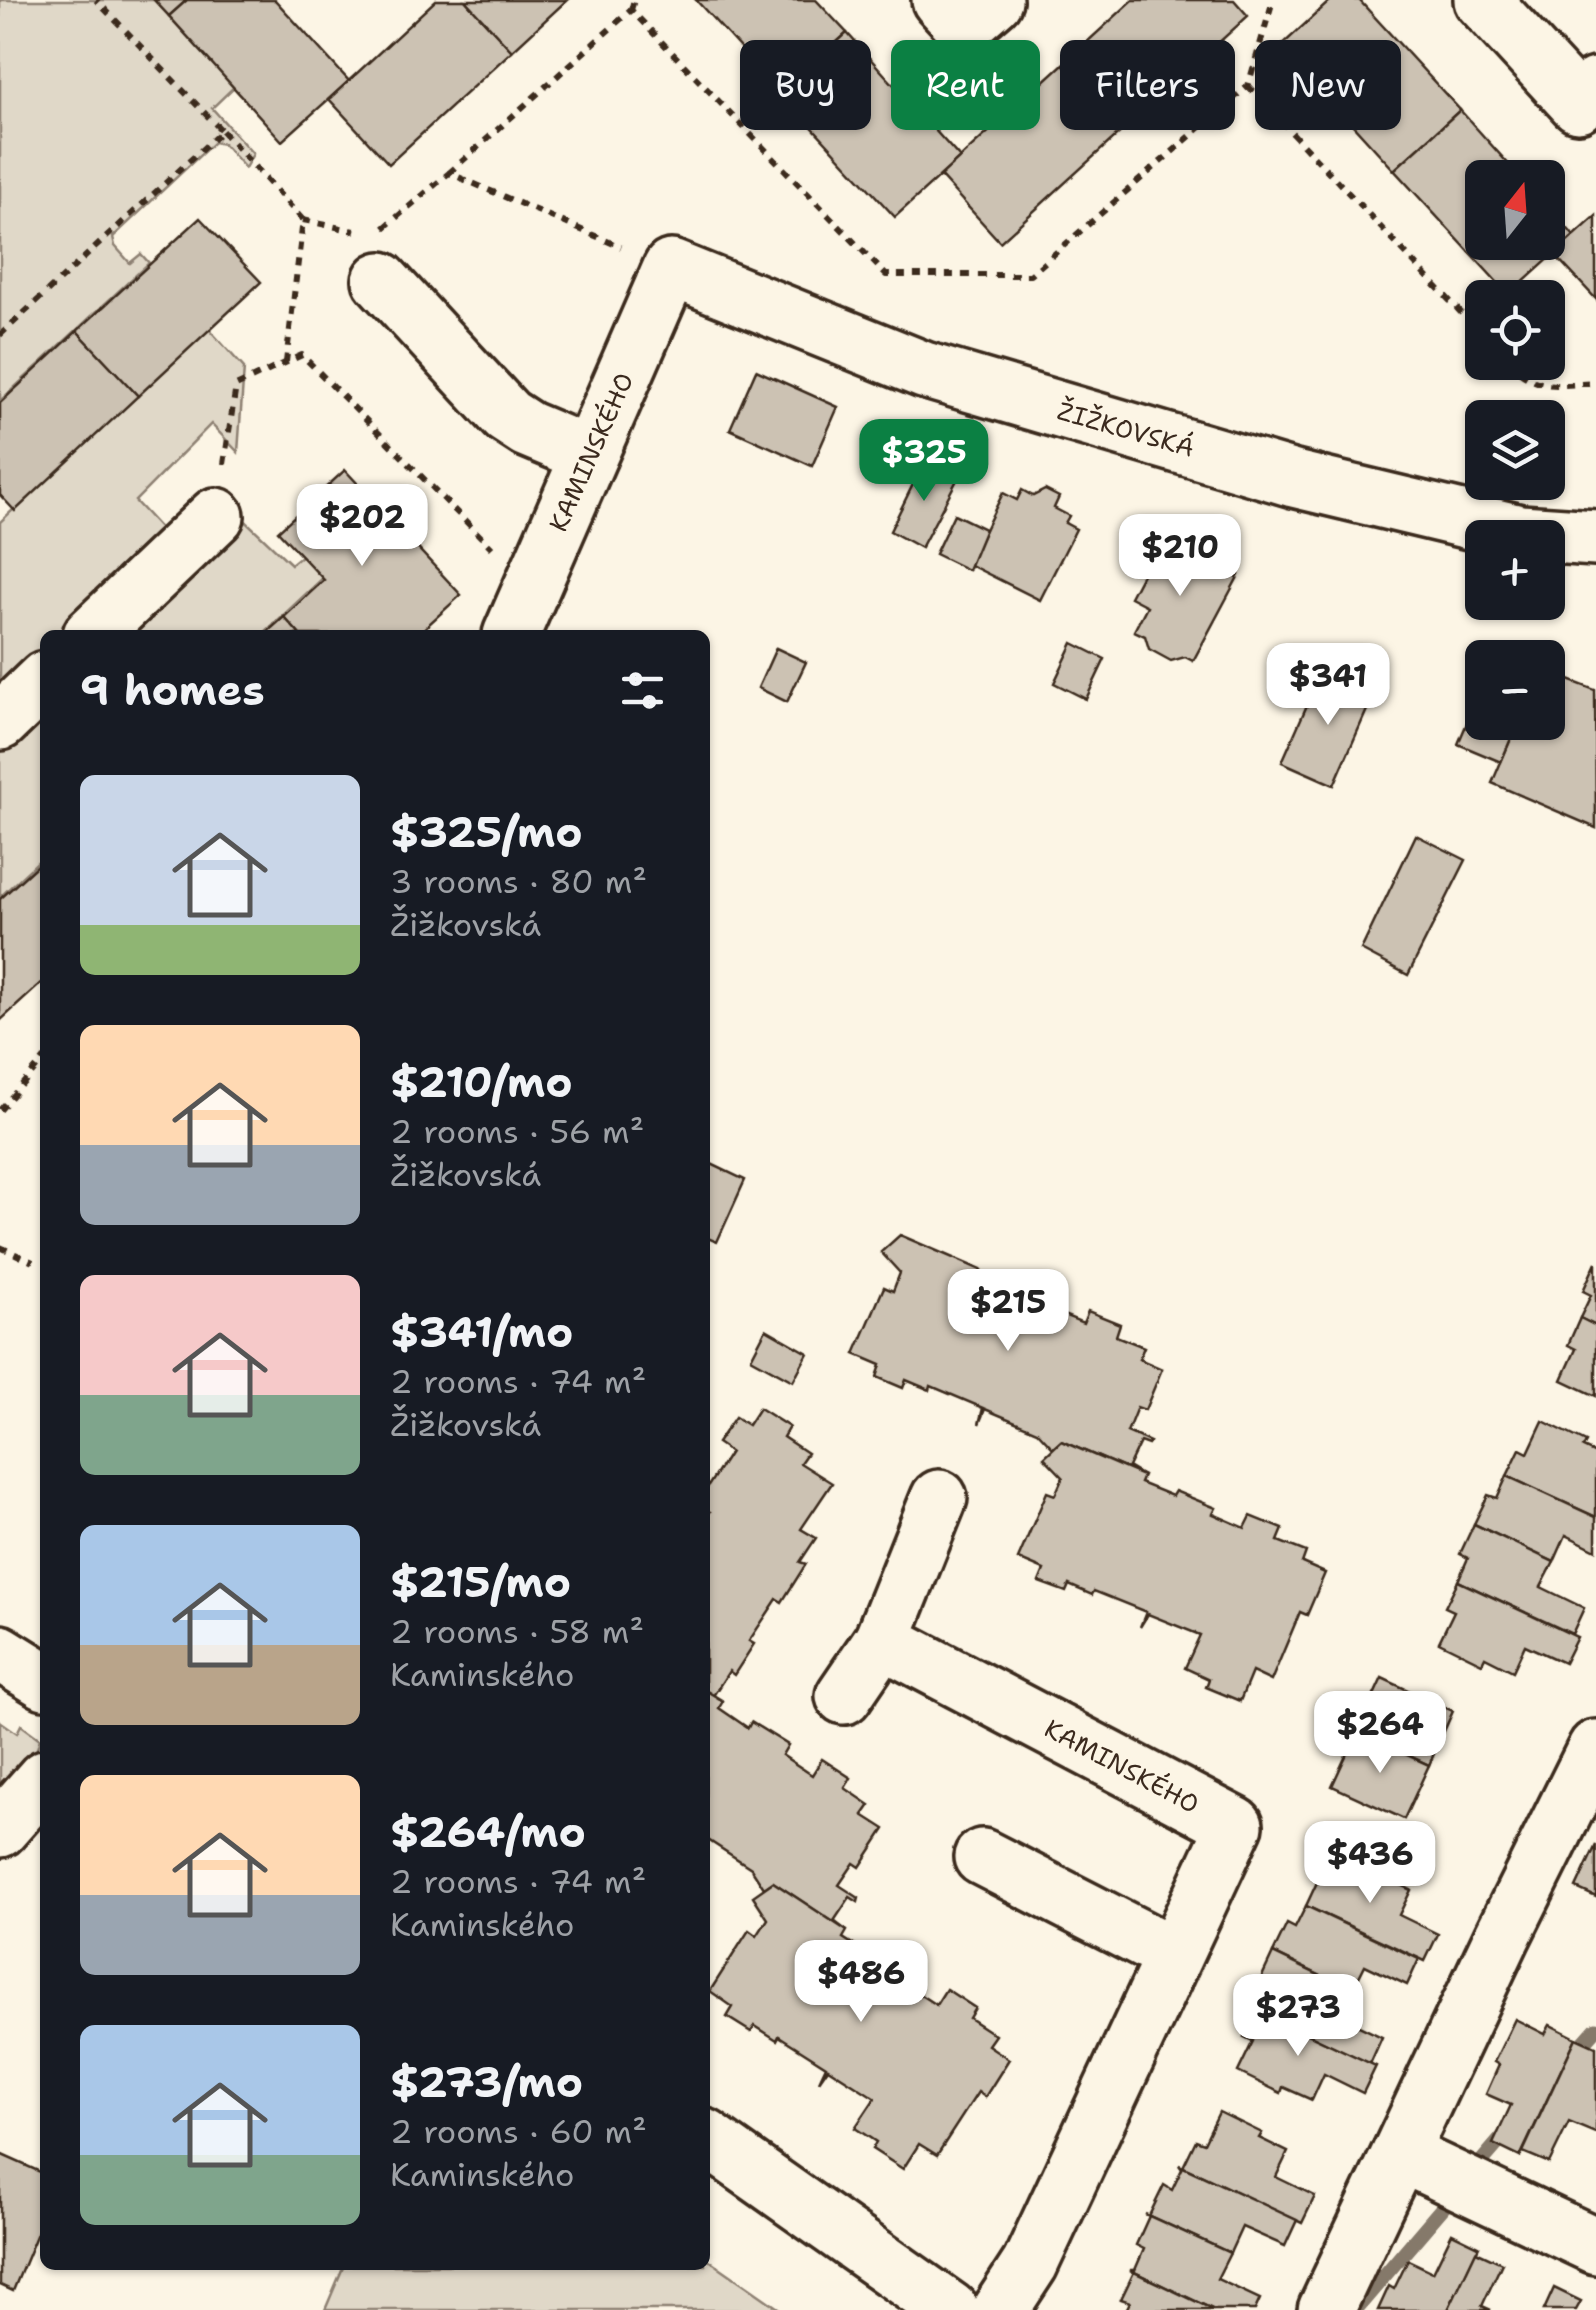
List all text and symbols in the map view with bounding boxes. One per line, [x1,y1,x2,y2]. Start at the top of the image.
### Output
chip: Buy [740,40,871,130]
chip: Rent [891,40,1040,130]
chip: Filters [1060,40,1235,130]
chip: New [1255,40,1401,130]
north arrow [1465,160,1565,260]
map controls [1465,160,1565,740]
button: locate [1465,280,1565,380]
street label: KAMINSKÉHO [541,367,641,537]
street label: ŽIŽKOVSKÁ [1054,393,1198,465]
button: layers [1465,400,1565,500]
pin: $325 [865,419,983,504]
text: $325 [881,430,967,473]
pin: $202 [303,484,421,569]
text: $202 [319,495,405,538]
pin: $210 [1121,514,1239,599]
button: + [1465,520,1565,620]
text: $210 [1141,525,1219,568]
button: − [1465,640,1565,740]
pin: $341 [1269,643,1387,728]
text: $341 [1289,654,1367,697]
text: 9 homes [80,662,265,718]
icon: filters [615,663,670,718]
text: $325/mo [390,804,582,860]
icon: home [160,815,280,935]
text: 3 rooms · 80 m² [390,860,647,903]
text: Žižkovská [390,903,541,946]
text: $210/mo [390,1054,572,1110]
icon: home [160,1065,280,1185]
text: 2 rooms · 56 m² [390,1110,644,1153]
text: Žižkovská [390,1153,541,1196]
pin: $215 [949,1269,1067,1354]
text: $215 [970,1280,1046,1323]
text: $341/mo [390,1304,573,1360]
icon: home [160,1315,280,1435]
text: 2 rooms · 74 m² [390,1360,646,1403]
text: Žižkovská [390,1403,541,1446]
text: $215/mo [390,1554,571,1610]
icon: home [160,1565,280,1685]
text: 2 rooms · 58 m² [390,1610,644,1653]
text: Kaminského [390,1653,574,1696]
pin: $264 [1321,1691,1439,1776]
text: $264 [1336,1702,1424,1745]
street label: KAMINSKÉHO [1039,1711,1205,1821]
text: $264/mo [390,1804,586,1860]
icon: home [160,1815,280,1935]
pin: $436 [1311,1821,1429,1906]
text: $436 [1326,1832,1414,1875]
text: 2 rooms · 74 m² [390,1860,646,1903]
text: Kaminského [390,1903,574,1946]
pin: $486 [802,1940,920,2025]
text: $486 [817,1951,905,1994]
pin: $273 [1239,1974,1357,2059]
text: $273 [1255,1985,1341,2028]
text: $273/mo [390,2054,583,2110]
icon: home [160,2065,280,2185]
text: 2 rooms · 60 m² [390,2110,647,2153]
text: Kaminského [390,2153,574,2196]

